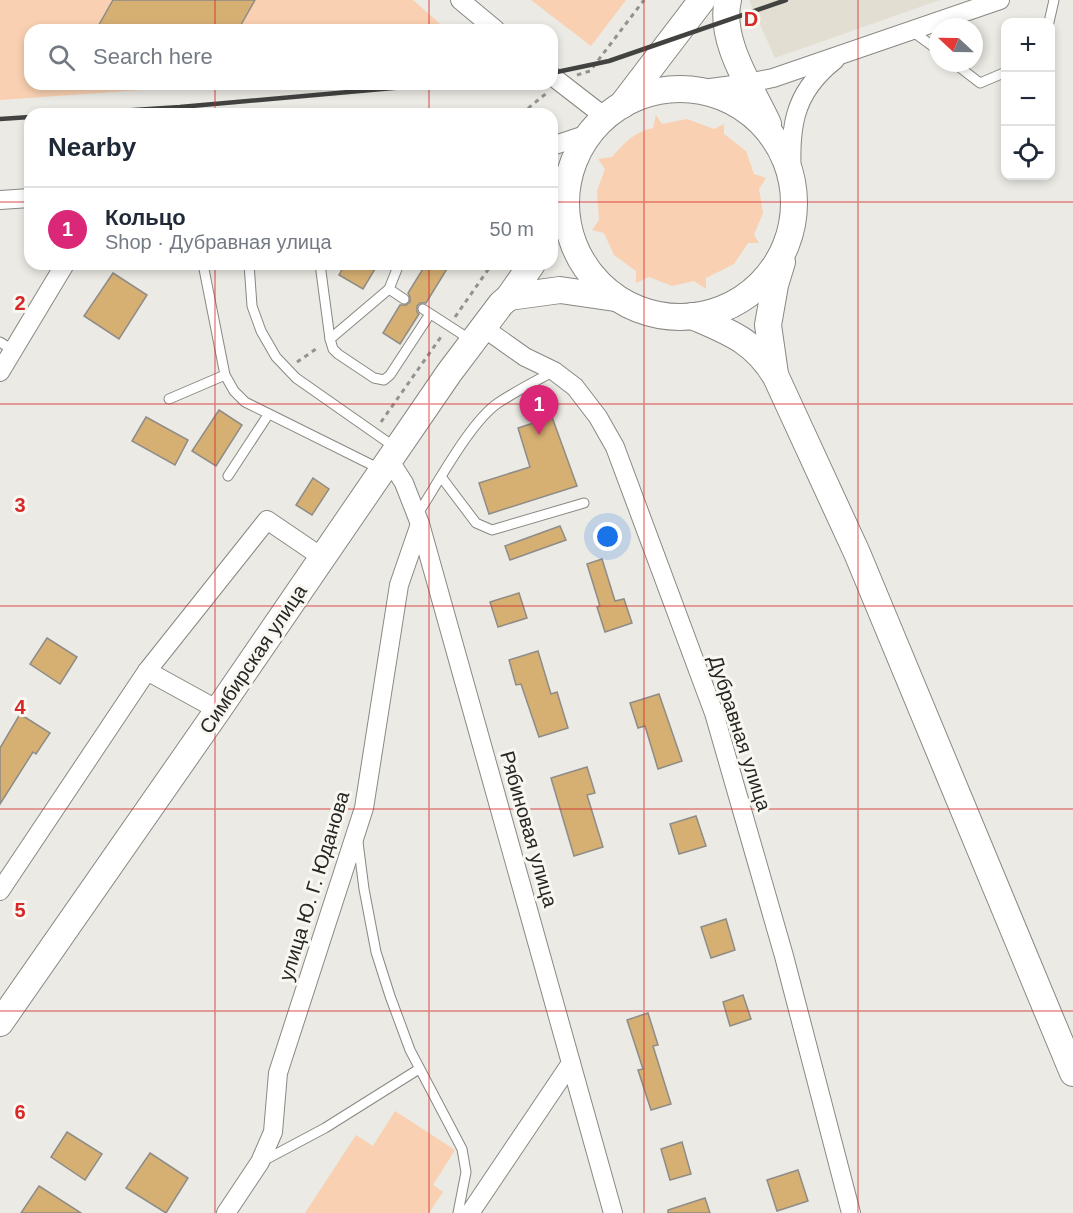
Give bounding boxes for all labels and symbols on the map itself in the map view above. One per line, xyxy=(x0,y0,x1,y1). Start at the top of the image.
text: D xyxy=(744,8,758,30)
north arrow xyxy=(929,18,983,72)
text: 2 xyxy=(14,292,26,314)
pin: 1 xyxy=(520,386,558,435)
text: 3 xyxy=(14,494,26,516)
your location xyxy=(593,522,622,551)
street label: Симбирская улица xyxy=(195,580,311,738)
street label: Дубравная улица xyxy=(704,653,776,814)
text: 4 xyxy=(14,696,26,718)
street label: Рябиновая улица xyxy=(496,748,562,910)
street label: улица Ю. Г. Юданова xyxy=(275,788,354,983)
text: 5 xyxy=(14,899,26,921)
text: 6 xyxy=(14,1101,26,1123)

